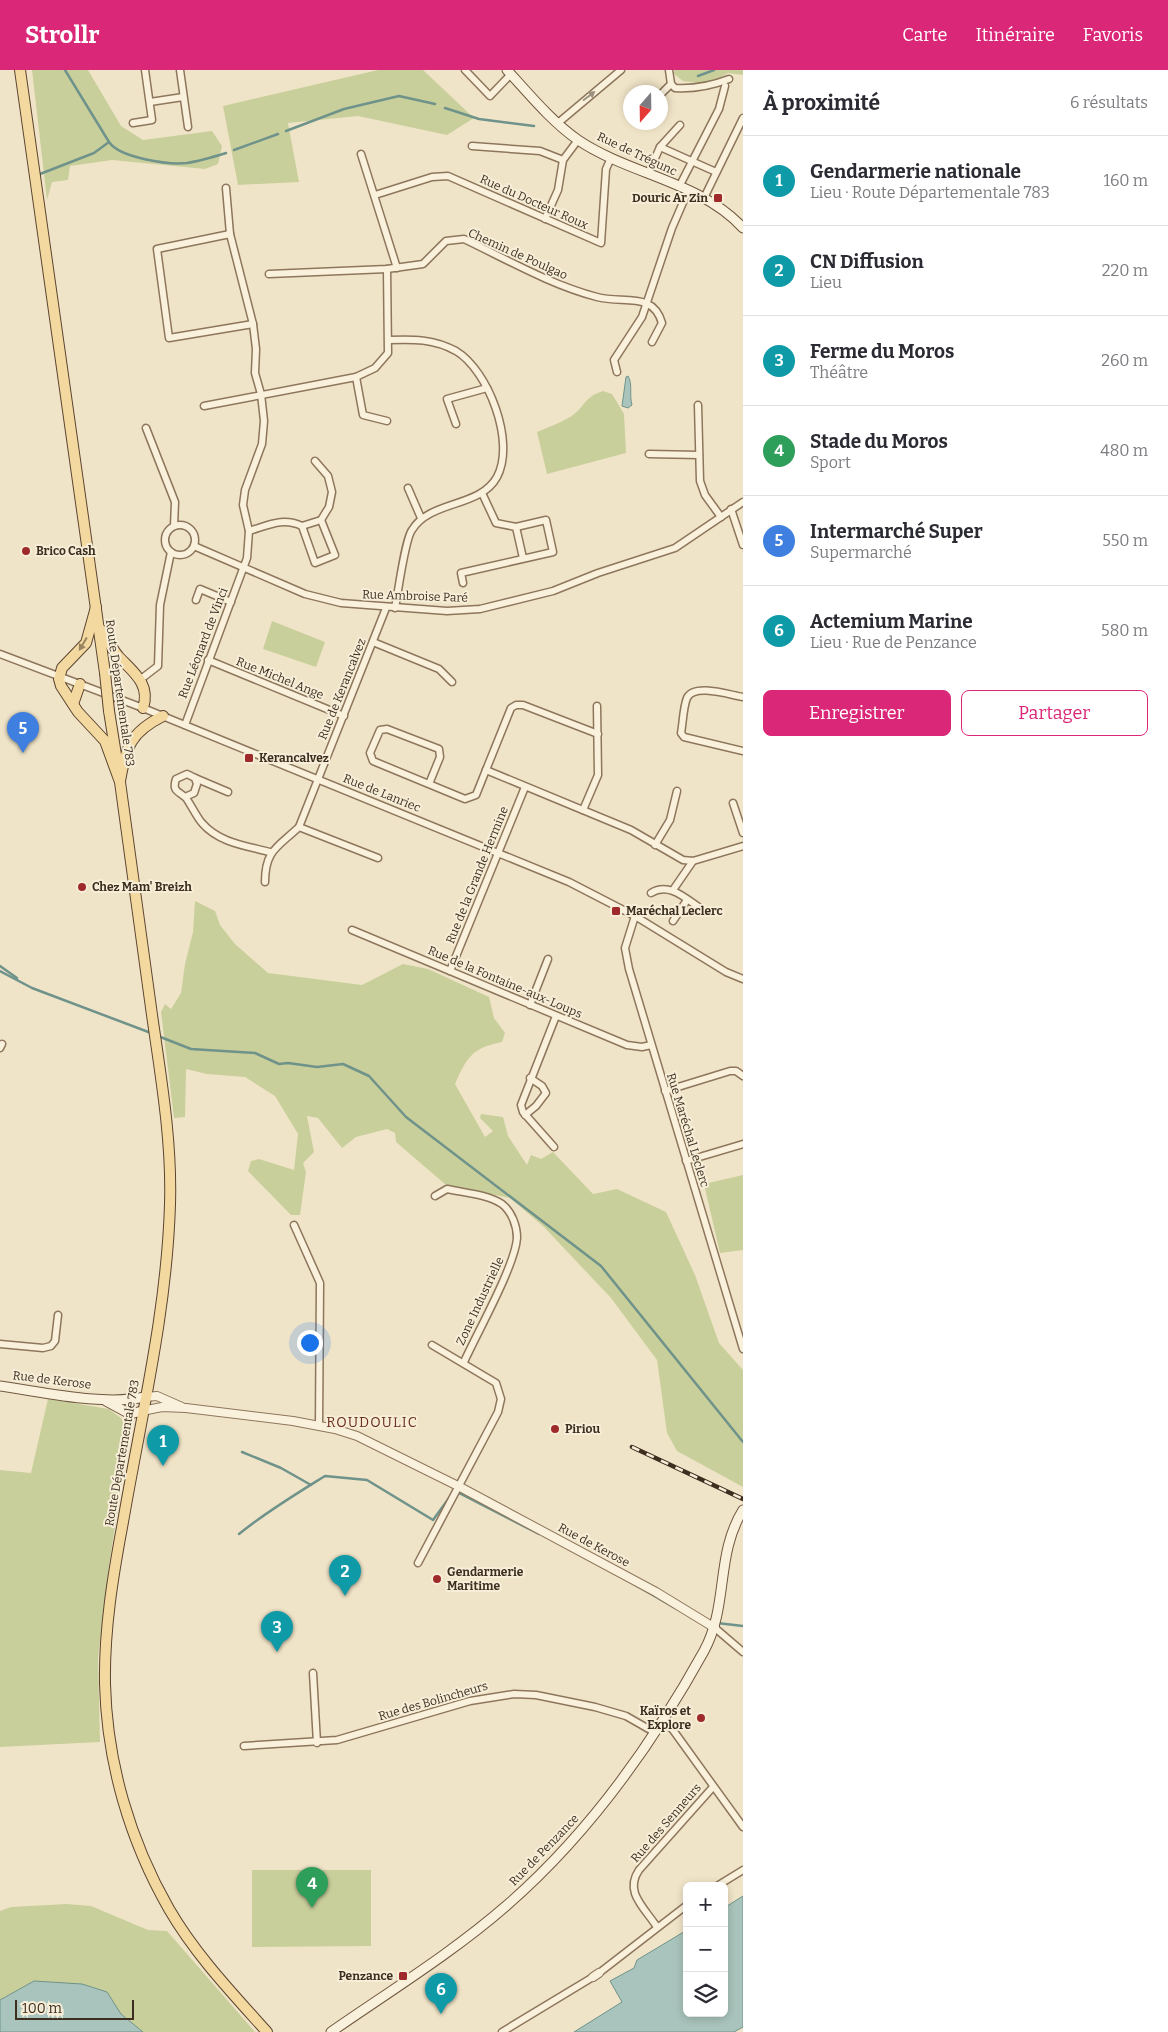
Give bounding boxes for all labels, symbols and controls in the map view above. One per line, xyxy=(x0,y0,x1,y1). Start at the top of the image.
text: Strollr xyxy=(25,21,100,49)
text: Carte xyxy=(902,24,947,46)
text: Itinéraire xyxy=(975,24,1055,46)
text: Favoris xyxy=(1083,24,1143,46)
north arrow xyxy=(623,85,668,130)
text: À proximité xyxy=(763,90,880,116)
one-way arrow xyxy=(582,91,596,101)
text: 6 résultats xyxy=(1070,93,1148,112)
street label: Rue de Trégunc xyxy=(595,129,679,179)
text: Gendarmerie nationale xyxy=(810,160,1021,183)
text: 1 xyxy=(776,171,782,190)
text: 160 m xyxy=(1103,171,1148,190)
street label: Rue du Docteur Roux xyxy=(478,172,591,232)
text: Lieu · Route Départementale 783 xyxy=(810,183,1050,202)
place label: Douric Ar Zin xyxy=(632,191,708,205)
marker: Douric Ar Zin xyxy=(712,192,724,204)
street label: Chemin de Poulgao xyxy=(466,226,570,282)
text: CN Diffusion xyxy=(810,250,924,273)
text: 2 xyxy=(774,261,784,280)
text: 220 m xyxy=(1102,261,1148,280)
text: Lieu xyxy=(810,273,842,292)
text: Ferme du Moros xyxy=(810,340,954,363)
text: 3 xyxy=(774,351,784,370)
text: 260 m xyxy=(1101,351,1148,370)
text: Théâtre xyxy=(810,363,868,382)
text: Stade du Moros xyxy=(810,430,948,453)
text: 4 xyxy=(774,441,784,460)
text: 480 m xyxy=(1100,441,1148,460)
text: Sport xyxy=(810,453,851,472)
text: Intermarché Super xyxy=(810,520,983,543)
text: 5 xyxy=(775,531,783,550)
text: 550 m xyxy=(1102,531,1148,550)
text: Supermarché xyxy=(810,543,912,562)
place label: Brico Cash xyxy=(36,544,96,558)
marker: Brico Cash xyxy=(20,545,32,557)
street label: Rue Léonard de Vinci xyxy=(175,585,231,700)
street label: Rue Ambroise Paré xyxy=(362,587,468,605)
text: Actemium Marine xyxy=(810,610,973,633)
street label: Route Départementale 783 xyxy=(103,619,137,768)
text: 6 xyxy=(774,621,784,640)
text: 580 m xyxy=(1101,621,1148,640)
text: Lieu · Rue de Penzance xyxy=(810,633,977,652)
street label: Rue de Kerancalvez xyxy=(315,636,369,742)
one-way arrow xyxy=(78,638,87,651)
street label: Rue Michel Ange xyxy=(234,654,326,702)
button: Enregistrer xyxy=(763,690,951,736)
button: Partager xyxy=(961,690,1148,736)
pin: 5 xyxy=(7,712,39,753)
place label: Kerancalvez xyxy=(259,751,329,765)
marker: Kerancalvez xyxy=(243,752,255,764)
street label: Rue de Lanriec xyxy=(341,771,423,815)
street label: Rue de la Grande Hermine xyxy=(443,804,511,946)
place label: Chez Mam' Breizh xyxy=(92,880,192,894)
marker: Chez Mam' Breizh xyxy=(76,881,88,893)
place label: Maréchal Leclerc xyxy=(626,904,723,918)
marker: Maréchal Leclerc xyxy=(610,905,622,917)
street label: Rue de la Fontaine-aux-Loups xyxy=(426,943,585,1021)
street label: Rue Maréchal Leclerc xyxy=(664,1071,712,1189)
street label: Zone Industrielle xyxy=(453,1255,507,1347)
your location xyxy=(297,1330,323,1356)
street label: Rue de Kerose xyxy=(12,1368,92,1392)
street label: Route Départementale 783 xyxy=(102,1379,142,1527)
district label: ROUDOULIC xyxy=(326,1414,418,1431)
place label: Piriou xyxy=(565,1422,600,1436)
marker: Piriou xyxy=(549,1423,561,1435)
pin: 1 xyxy=(147,1425,179,1466)
street label: Rue de Kerose xyxy=(556,1520,632,1570)
pin: 2 xyxy=(329,1555,361,1596)
place label: Gendarmerie Maritime xyxy=(447,1565,524,1593)
marker: Gendarmerie Maritime xyxy=(431,1573,443,1585)
pin: 3 xyxy=(261,1611,293,1652)
street label: Rue des Bolincheurs xyxy=(377,1679,490,1723)
place label: Kaïros et Explore xyxy=(640,1704,691,1732)
marker: Kaïros et Explore xyxy=(695,1712,707,1724)
street label: Rue des Senneurs xyxy=(628,1781,704,1865)
street label: Rue de Penzance xyxy=(506,1811,582,1889)
pin: 4 xyxy=(296,1867,328,1908)
map controls xyxy=(683,1882,728,2017)
button: + xyxy=(683,1882,728,1927)
button: − xyxy=(683,1927,728,1972)
place label: Penzance xyxy=(338,1969,393,1983)
marker: Penzance xyxy=(397,1970,409,1982)
button: layers xyxy=(683,1972,728,2017)
pin: 6 xyxy=(425,1973,457,2014)
scale bar xyxy=(15,1997,134,2020)
text: 100 m xyxy=(22,2000,62,2017)

